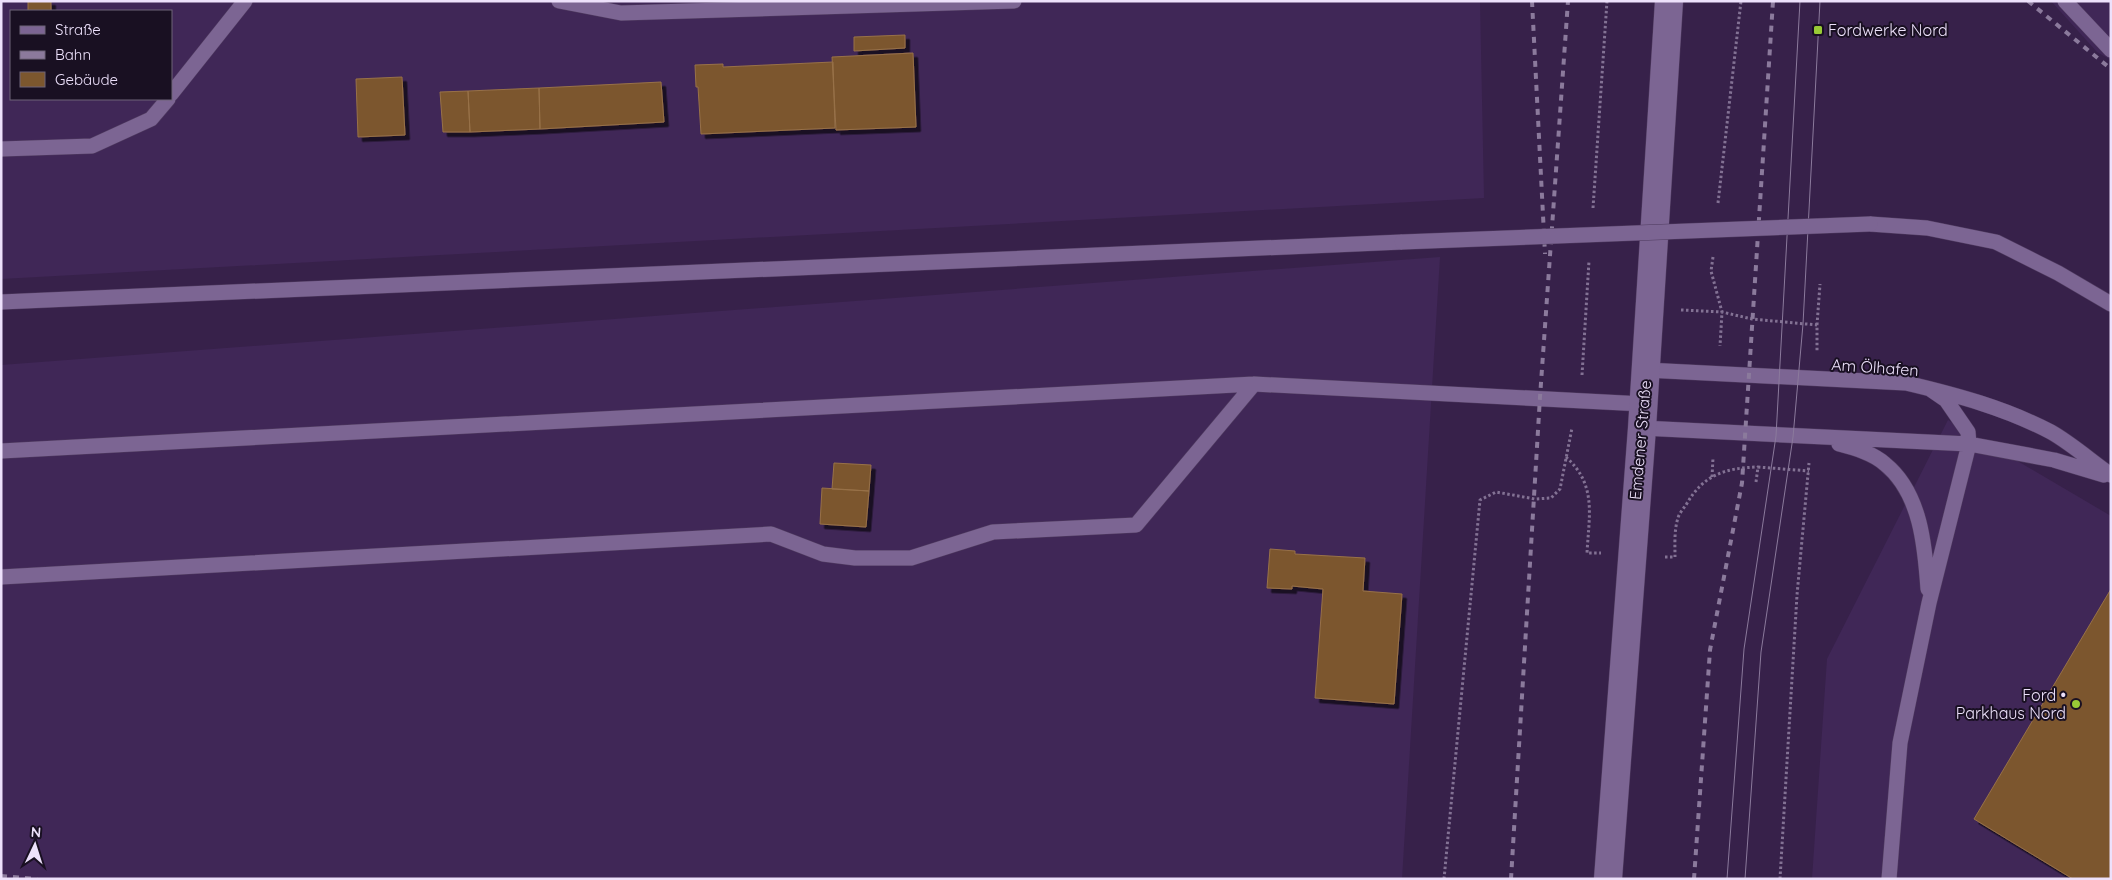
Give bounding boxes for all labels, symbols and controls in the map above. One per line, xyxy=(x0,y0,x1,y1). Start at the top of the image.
legend xyxy=(10,10,172,100)
text: Straße xyxy=(55,20,101,39)
place label: Fordwerke Nord xyxy=(1828,20,1948,40)
marker: Fordwerke Nord xyxy=(1812,24,1824,36)
text: Bahn xyxy=(55,45,91,64)
text: Gebäude xyxy=(55,70,118,89)
street label: Am Ölhafen xyxy=(1831,354,1919,380)
street label: Emdener Straße xyxy=(1625,379,1655,501)
place label: Ford • Parkhaus Nord xyxy=(1956,685,2066,723)
marker: Ford • Parkhaus Nord xyxy=(2070,698,2082,710)
north arrow xyxy=(10,820,60,870)
text: N xyxy=(30,823,42,841)

